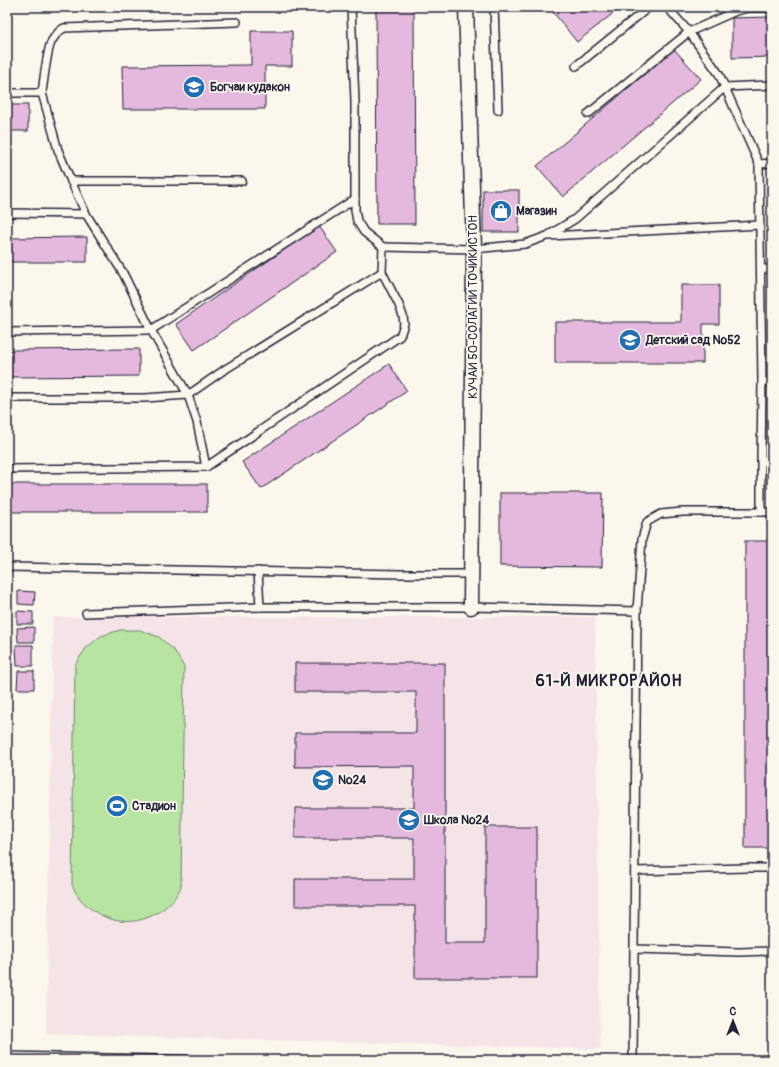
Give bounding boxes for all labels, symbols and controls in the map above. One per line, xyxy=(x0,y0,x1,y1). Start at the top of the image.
school or university icon: Богчаи кудакон xyxy=(181,74,207,100)
place label: Богчаи кудакон xyxy=(210,80,290,95)
shop icon: Магазин xyxy=(488,198,514,224)
place label: Магазин xyxy=(516,204,557,219)
street label: КУЧАИ 50-СОЛАГИИ ТОЧИКИСТОН xyxy=(466,215,481,399)
school or university icon: Детский сад №52 xyxy=(617,327,643,353)
place label: Детский сад №52 xyxy=(645,333,741,348)
district label: 61-Й МИКРОРАЙОН xyxy=(535,671,683,691)
school or university icon: №24 xyxy=(310,767,336,793)
place label: №24 xyxy=(338,773,366,788)
sports icon: Стадион xyxy=(104,793,130,819)
place label: Стадион xyxy=(132,799,176,814)
school or university icon: Школа №24 xyxy=(396,807,422,833)
place label: Школа №24 xyxy=(423,813,489,828)
north arrow xyxy=(713,1001,753,1041)
text: С xyxy=(730,1005,737,1018)

